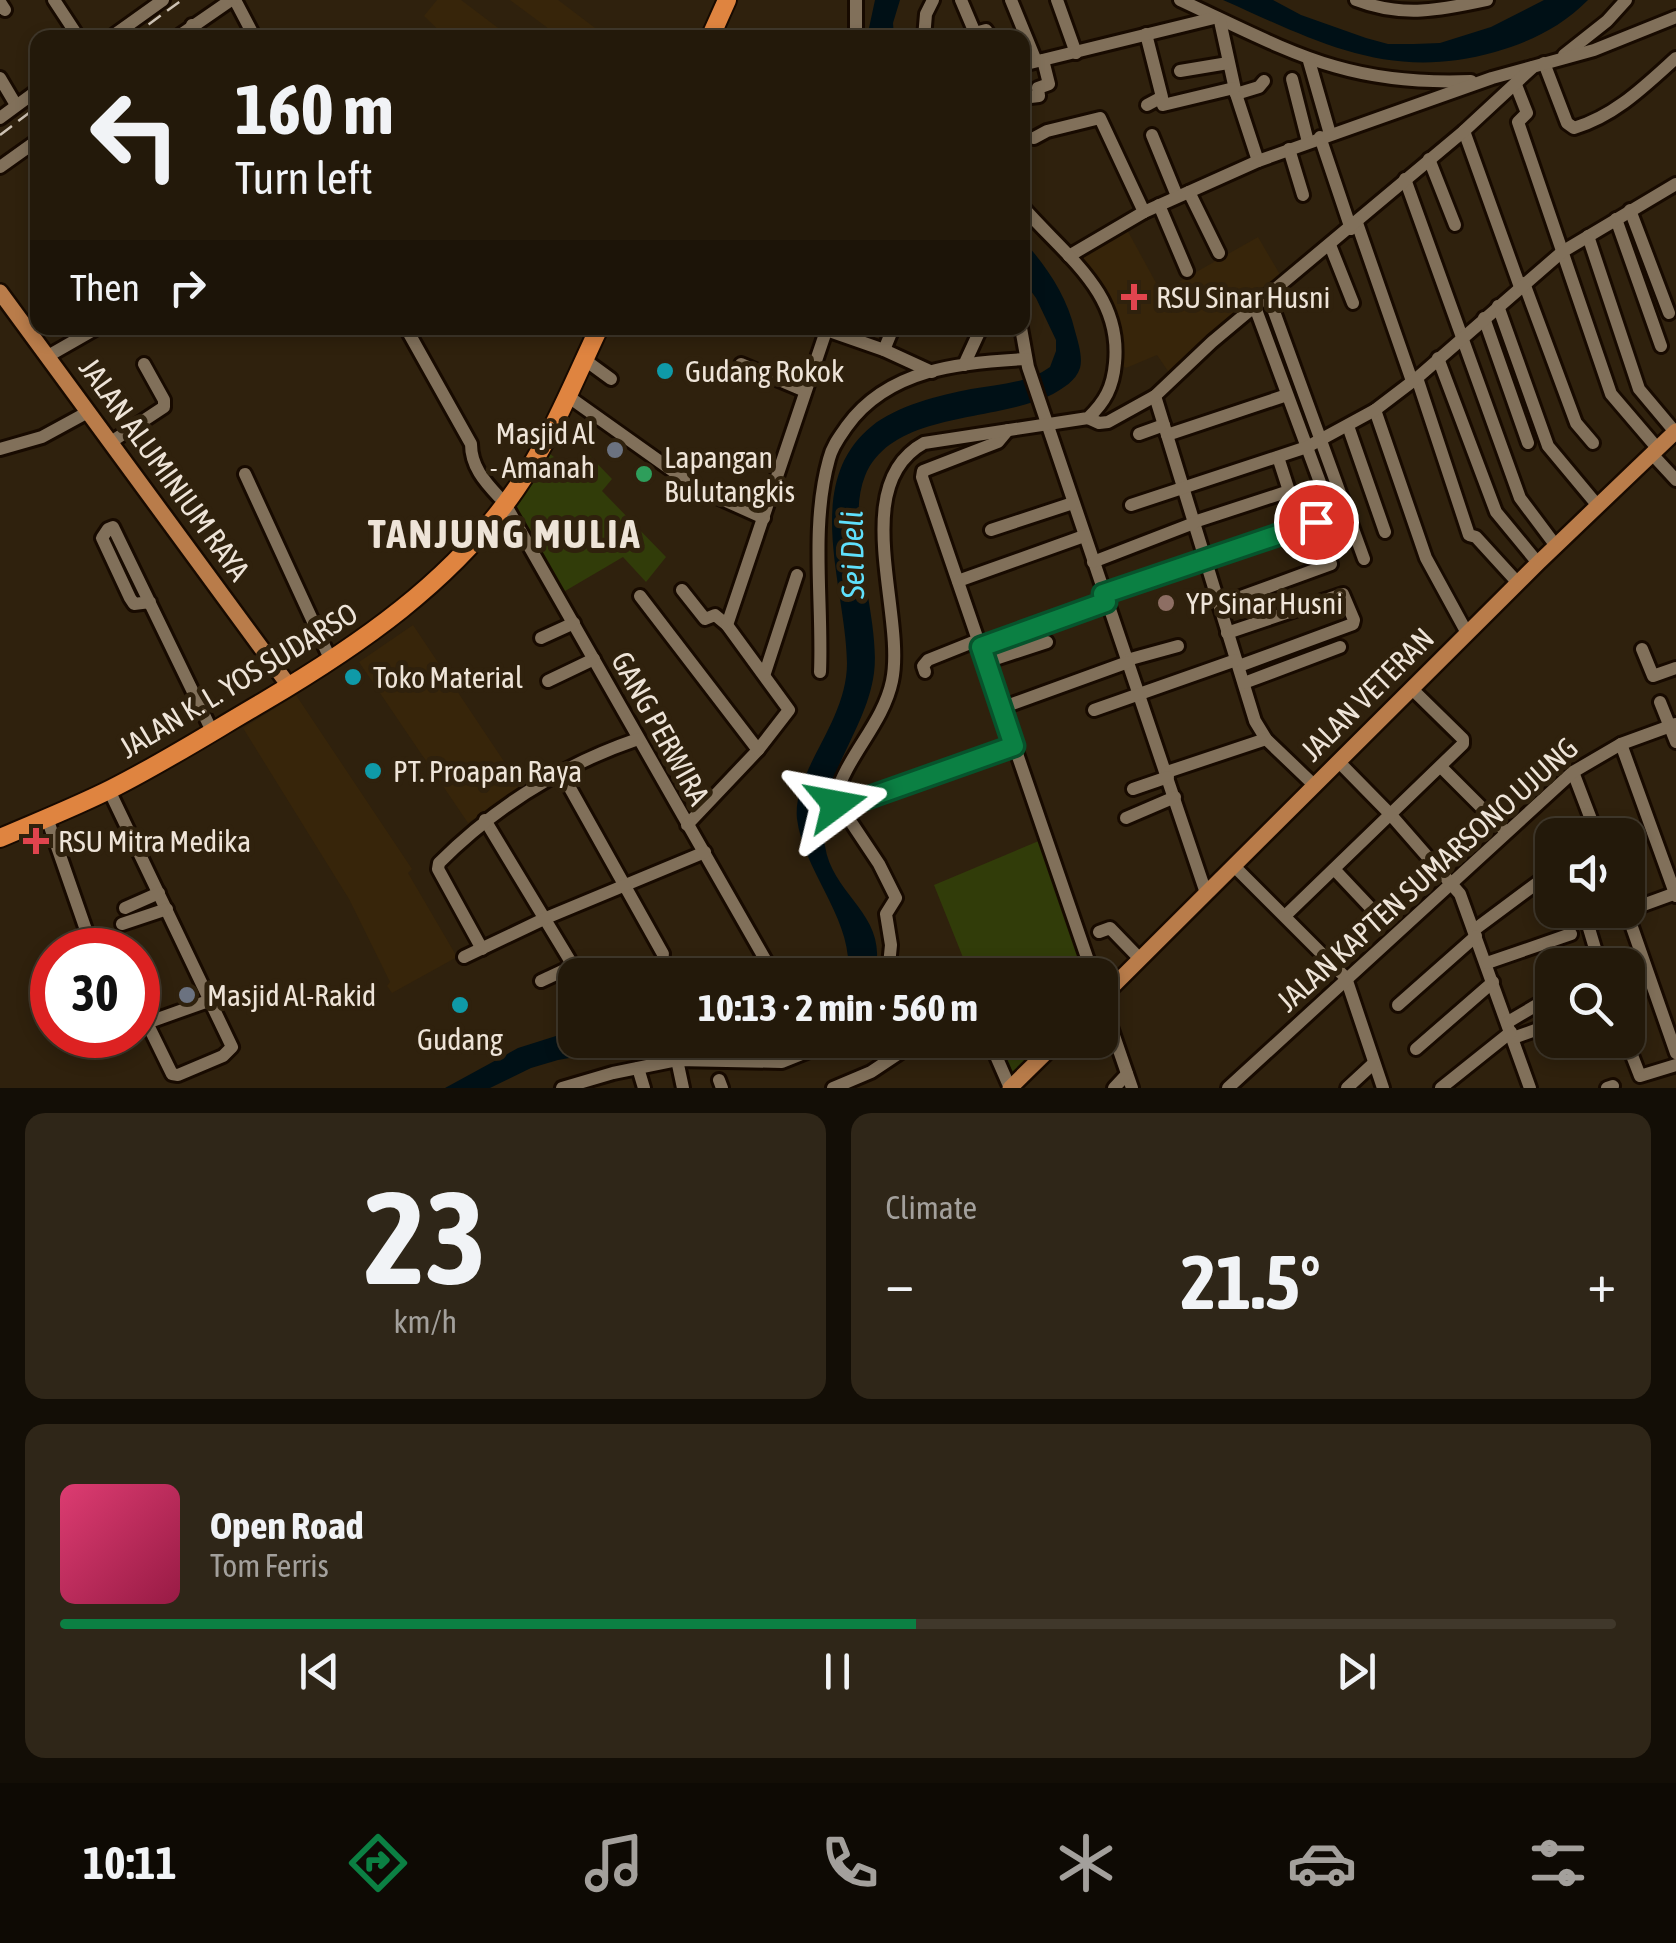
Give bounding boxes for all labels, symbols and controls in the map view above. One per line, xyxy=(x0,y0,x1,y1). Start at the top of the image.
text: 160 m xyxy=(235,69,394,149)
icon: left xyxy=(70,70,200,200)
text: Turn left xyxy=(235,152,373,204)
icon: right xyxy=(160,260,215,315)
text: Then xyxy=(70,266,140,309)
place label: RSU Sinar Husni xyxy=(1156,280,1330,314)
marker: RSU Sinar Husni xyxy=(1121,284,1147,310)
street label: JALAN ALUMINIUM RAYA xyxy=(73,351,257,587)
place label: Gudang Rokok xyxy=(685,354,844,388)
marker: Gudang Rokok xyxy=(654,360,676,382)
place label: Masjid Al - Amanah xyxy=(490,416,595,484)
marker: Masjid Al - Amanah xyxy=(604,439,626,461)
place label: Lapangan Bulutangkis xyxy=(664,440,795,508)
marker: Lapangan Bulutangkis xyxy=(633,463,655,485)
pin xyxy=(1274,480,1359,565)
icon: arrive xyxy=(1289,495,1344,550)
district label: TANJUNG MULIA xyxy=(368,511,642,556)
water label: Sei Deli xyxy=(833,511,871,600)
place label: YP Sinar Husni xyxy=(1186,586,1343,620)
marker: YP Sinar Husni xyxy=(1155,592,1177,614)
street label: JALAN K. L. YOS SUDARSO xyxy=(113,596,363,764)
street label: JALAN VETERAN xyxy=(1294,621,1440,767)
street label: GANG PERWIRA xyxy=(605,646,717,811)
place label: Toko Material xyxy=(373,660,523,694)
marker: Toko Material xyxy=(342,666,364,688)
street label: JALAN KAPTEN SUMARSONO UJUNG xyxy=(1270,730,1584,1018)
position arrow xyxy=(784,752,888,856)
place label: PT. Proapan Raya xyxy=(393,754,582,788)
marker: PT. Proapan Raya xyxy=(362,760,384,782)
map controls xyxy=(1535,818,1645,1058)
button: sound xyxy=(1535,818,1645,928)
place label: RSU Mitra Medika xyxy=(58,824,251,858)
marker: RSU Mitra Medika xyxy=(23,828,49,854)
speed limit sign: 30 xyxy=(30,928,160,1058)
button: search xyxy=(1535,948,1645,1058)
place label: Masjid Al-Rakid xyxy=(207,978,376,1012)
marker: Masjid Al-Rakid xyxy=(176,984,198,1006)
text: 10:13 · 2 min · 560 m xyxy=(698,986,978,1029)
marker: Gudang xyxy=(449,994,471,1016)
place label: Gudang xyxy=(417,1022,503,1056)
text: 23 xyxy=(364,1163,486,1312)
text: Climate xyxy=(886,1189,977,1226)
text: 21.5° xyxy=(1181,1239,1321,1325)
text: − xyxy=(886,1251,914,1314)
text: + xyxy=(1587,1251,1616,1314)
text: km/h xyxy=(394,1303,457,1340)
text: Open Road xyxy=(210,1504,364,1547)
text: Tom Ferris xyxy=(210,1547,329,1584)
icon: previous xyxy=(292,1644,347,1699)
icon: pause xyxy=(810,1644,865,1699)
icon: next xyxy=(1329,1644,1384,1699)
icon: directions xyxy=(343,1828,413,1898)
icon: music xyxy=(579,1828,649,1898)
icon: phone xyxy=(815,1828,885,1898)
icon: climate xyxy=(1051,1828,1121,1898)
icon: car xyxy=(1287,1828,1357,1898)
icon: filters xyxy=(1523,1828,1593,1898)
text: 10:11 xyxy=(83,1837,177,1889)

